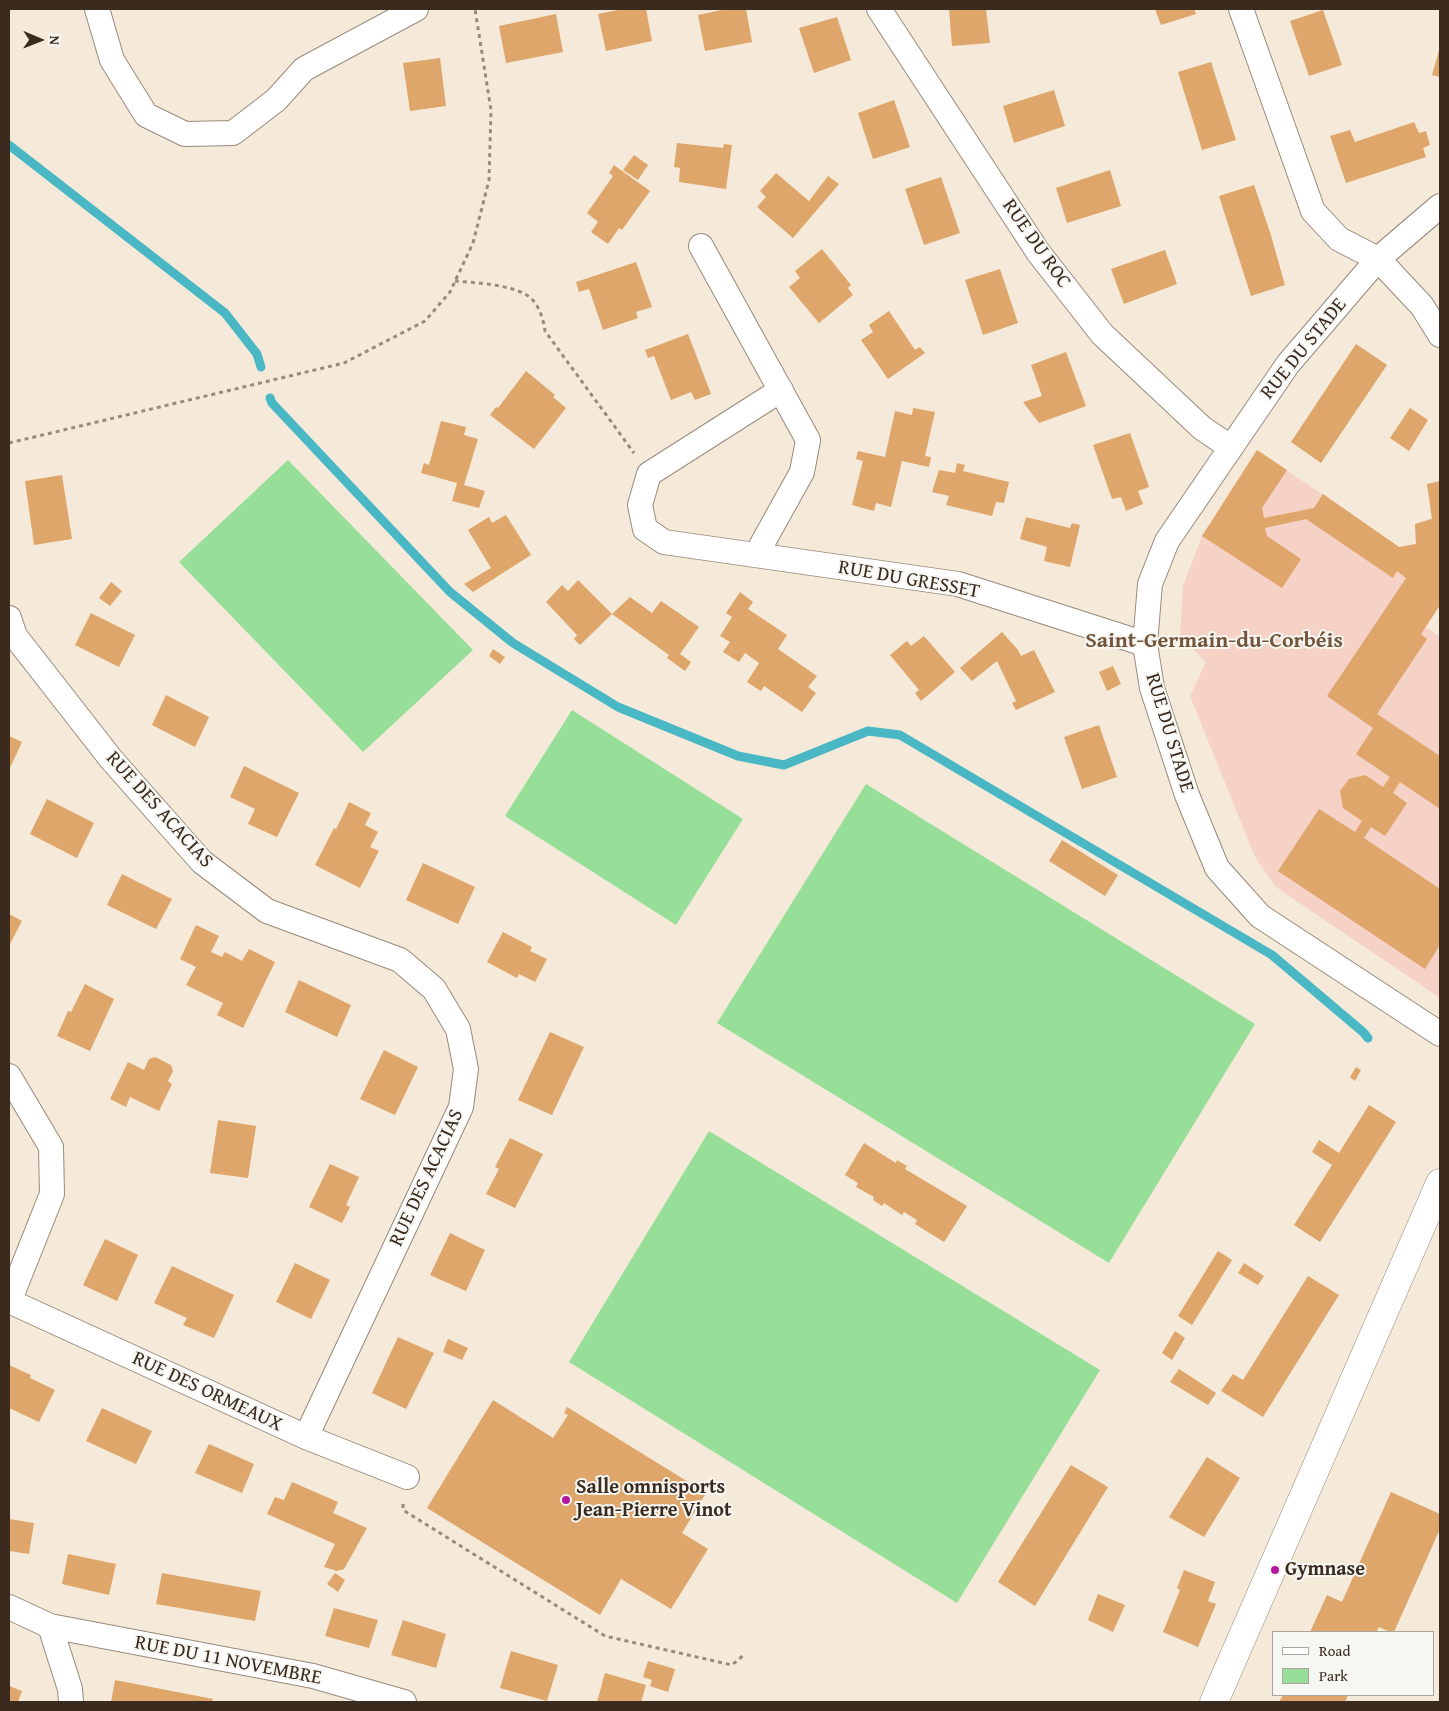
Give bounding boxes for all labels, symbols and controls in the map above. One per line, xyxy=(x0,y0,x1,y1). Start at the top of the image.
north arrow xyxy=(15,15,65,65)
text: N xyxy=(45,35,65,45)
street label: RUE DU ROC xyxy=(996,195,1076,293)
street label: RUE DU STADE xyxy=(1256,294,1352,404)
street label: RUE DU GRESSET xyxy=(836,556,982,604)
district label: Saint-Germain-du-Corbéis xyxy=(1085,628,1343,654)
street label: RUE DU STADE xyxy=(1140,671,1198,795)
street label: RUE DES ACACIAS xyxy=(100,747,218,873)
street label: RUE DES ACACIAS xyxy=(385,1106,469,1250)
street label: RUE DES ORMEAUX xyxy=(128,1347,286,1437)
place label: Salle omnisports Jean-Pierre Vinot xyxy=(576,1476,732,1523)
marker: Salle omnisports Jean-Pierre Vinot xyxy=(560,1494,572,1506)
place label: Gymnase xyxy=(1285,1558,1365,1582)
marker: Gymnase xyxy=(1269,1564,1281,1576)
street label: RUE DU 11 NOVEMBRE xyxy=(133,1631,323,1691)
legend xyxy=(1272,1631,1434,1696)
text: Road xyxy=(1319,1640,1350,1661)
text: Park xyxy=(1319,1665,1348,1686)

